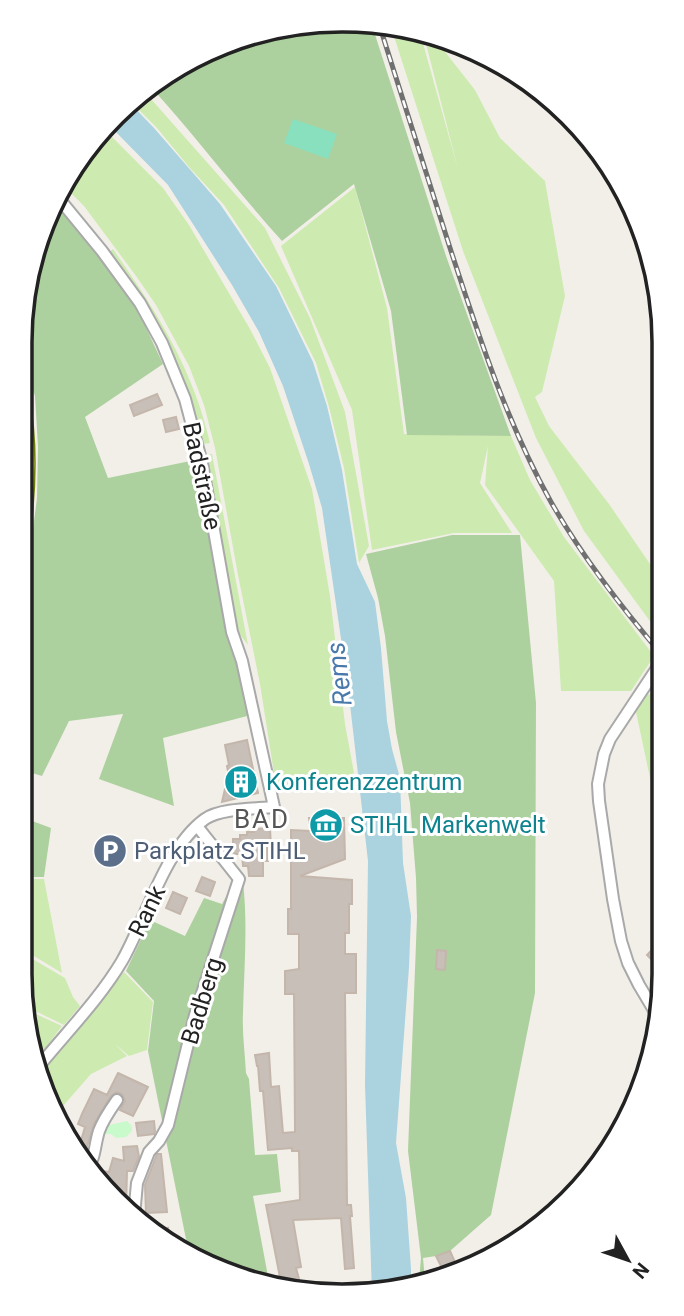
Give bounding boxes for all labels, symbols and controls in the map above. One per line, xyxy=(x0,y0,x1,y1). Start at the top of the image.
street label: Badstraße xyxy=(177,420,227,532)
water label: Rems xyxy=(320,640,358,708)
building icon: Konferenzzentrum xyxy=(222,763,260,801)
place label: Konferenzzentrum xyxy=(266,768,462,796)
district label: BAD xyxy=(234,804,290,834)
museum icon: STIHL Markenwelt xyxy=(307,806,345,844)
place label: STIHL Markenwelt xyxy=(350,811,546,839)
parking icon: Parkplatz STIHL xyxy=(91,832,129,870)
place label: Parkplatz STIHL xyxy=(134,837,306,865)
street label: Rank xyxy=(123,880,172,941)
street label: Badberg xyxy=(176,954,228,1048)
north arrow xyxy=(593,1225,663,1295)
text: N xyxy=(628,1258,654,1283)

